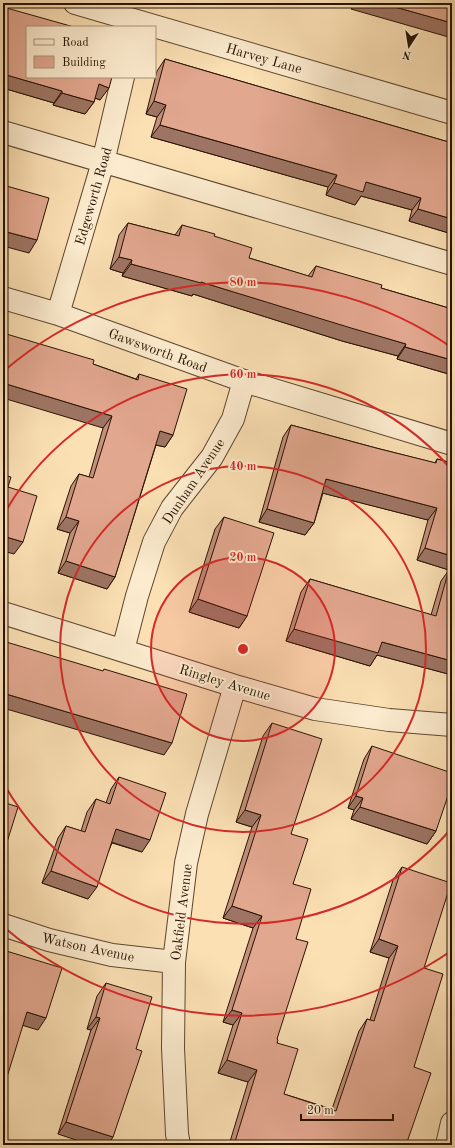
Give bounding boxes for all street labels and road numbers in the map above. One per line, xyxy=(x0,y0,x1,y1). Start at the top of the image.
street label: Harvey Lane xyxy=(224,41,303,77)
street label: Edgeworth Road xyxy=(73,146,115,247)
street label: Gawsworth Road xyxy=(106,327,209,375)
street label: Dunham Avenue xyxy=(160,436,228,527)
street label: Ringley Avenue xyxy=(177,662,272,704)
street label: Oakfield Avenue xyxy=(169,863,195,961)
street label: Watson Avenue xyxy=(40,931,136,965)

